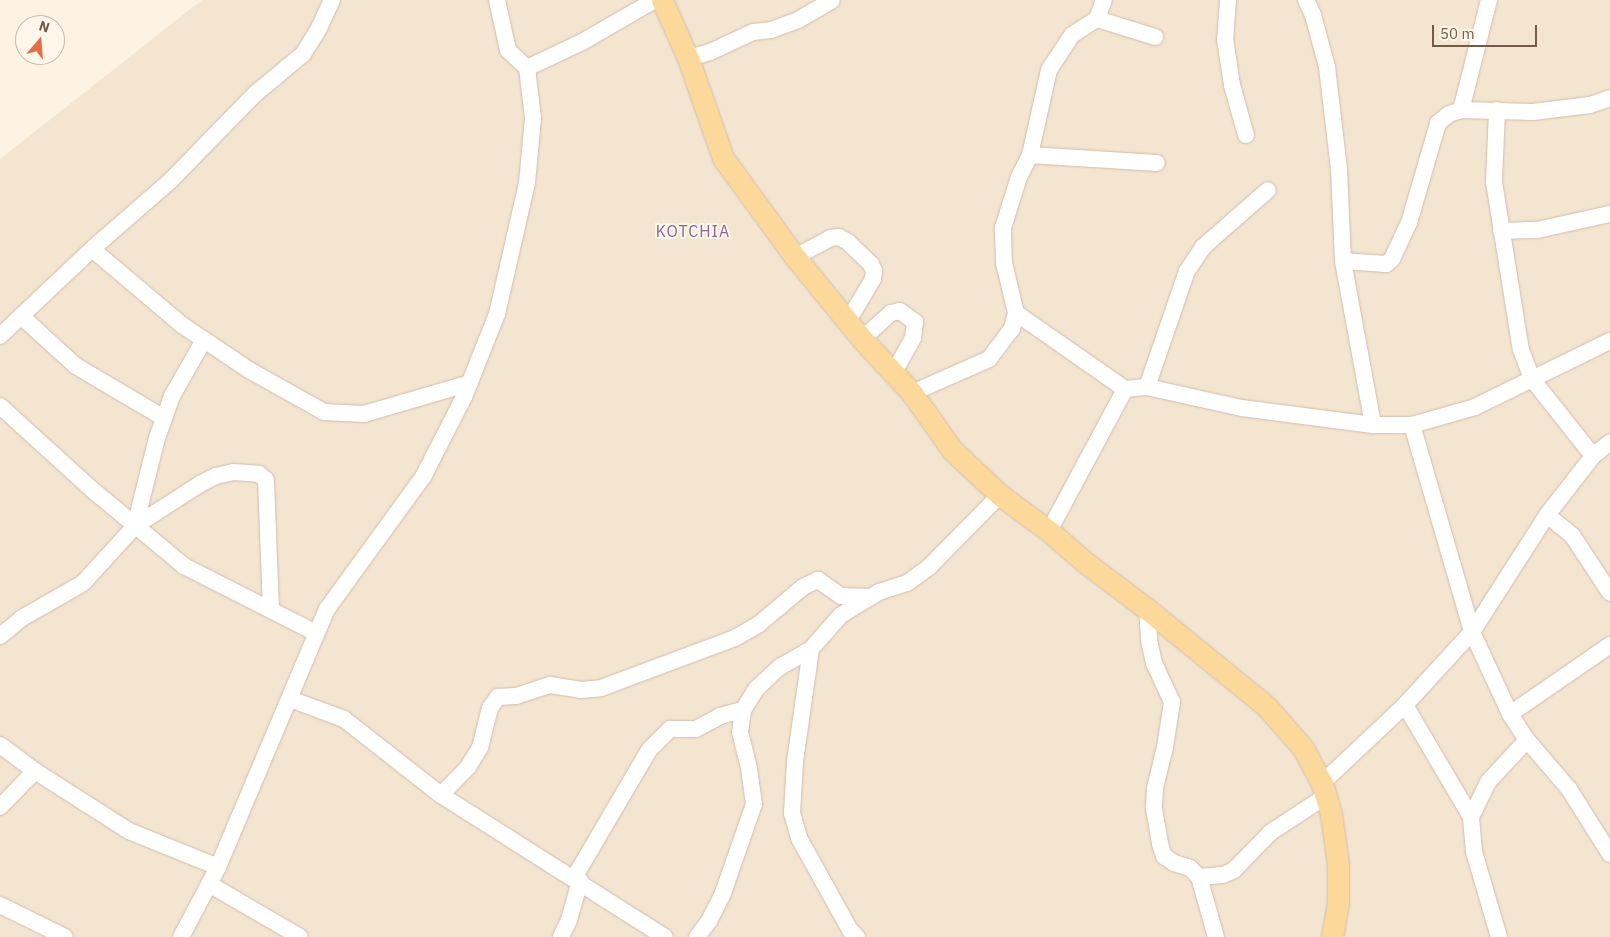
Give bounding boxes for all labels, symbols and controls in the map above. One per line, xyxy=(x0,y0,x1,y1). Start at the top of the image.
north arrow xyxy=(15,15,65,65)
scale bar xyxy=(1435,15,1540,47)
text: N xyxy=(37,17,52,37)
text: 50 m xyxy=(1440,24,1475,43)
district label: KOTCHIA xyxy=(655,221,731,241)

